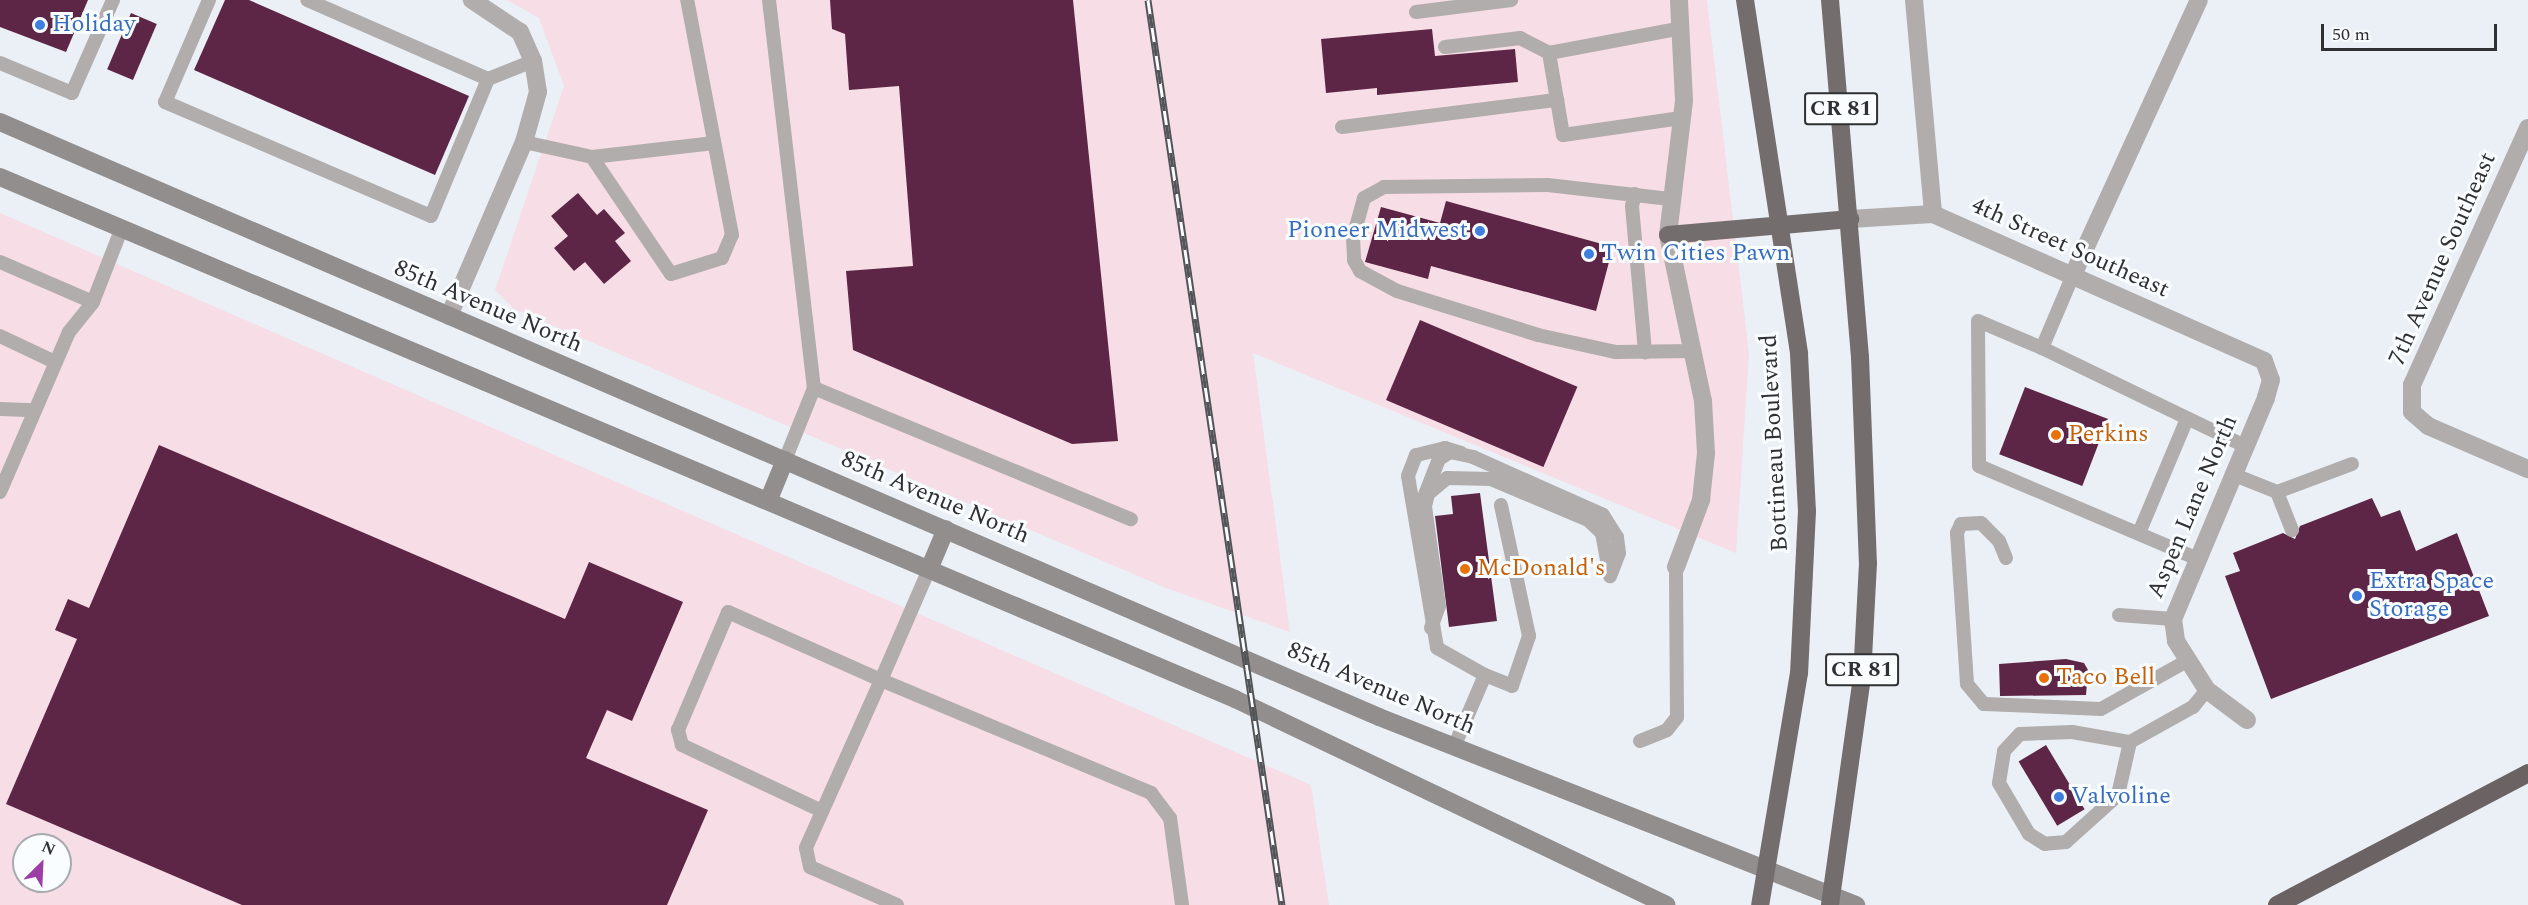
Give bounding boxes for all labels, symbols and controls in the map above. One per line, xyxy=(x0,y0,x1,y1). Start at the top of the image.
place label: Holiday xyxy=(52,11,136,39)
scale bar xyxy=(2324,12,2500,50)
marker: Holiday xyxy=(33,18,47,32)
text: 50 m xyxy=(2332,21,2370,48)
road number: CR 81 xyxy=(1804,90,1878,128)
street label: 7th Avenue Southeast xyxy=(2383,148,2503,370)
street label: 4th Street Southeast xyxy=(1967,191,2173,305)
place label: Pioneer Midwest xyxy=(1287,217,1468,245)
marker: Pioneer Midwest xyxy=(1473,224,1487,238)
place label: Twin Cities Pawn xyxy=(1601,240,1790,268)
marker: Twin Cities Pawn xyxy=(1582,247,1596,261)
street label: 85th Avenue North xyxy=(389,254,587,360)
street label: Bottineau Boulevard xyxy=(1755,334,1795,552)
street label: Aspen Lane North xyxy=(2141,411,2245,603)
place label: Perkins xyxy=(2068,421,2149,449)
marker: Perkins xyxy=(2049,428,2063,442)
street label: 85th Avenue North xyxy=(836,445,1034,551)
place label: McDonald's xyxy=(1477,555,1605,583)
marker: McDonald's xyxy=(1458,562,1472,576)
place label: Extra Space Storage xyxy=(2369,568,2494,624)
marker: Extra Space Storage xyxy=(2350,589,2364,603)
street label: 85th Avenue North xyxy=(1282,636,1480,742)
road number: CR 81 xyxy=(1824,651,1900,689)
place label: Taco Bell xyxy=(2056,664,2155,692)
marker: Taco Bell xyxy=(2037,671,2051,685)
place label: Valvoline xyxy=(2071,783,2171,811)
marker: Valvoline xyxy=(2052,790,2066,804)
north arrow xyxy=(12,833,72,893)
text: N xyxy=(38,835,59,862)

